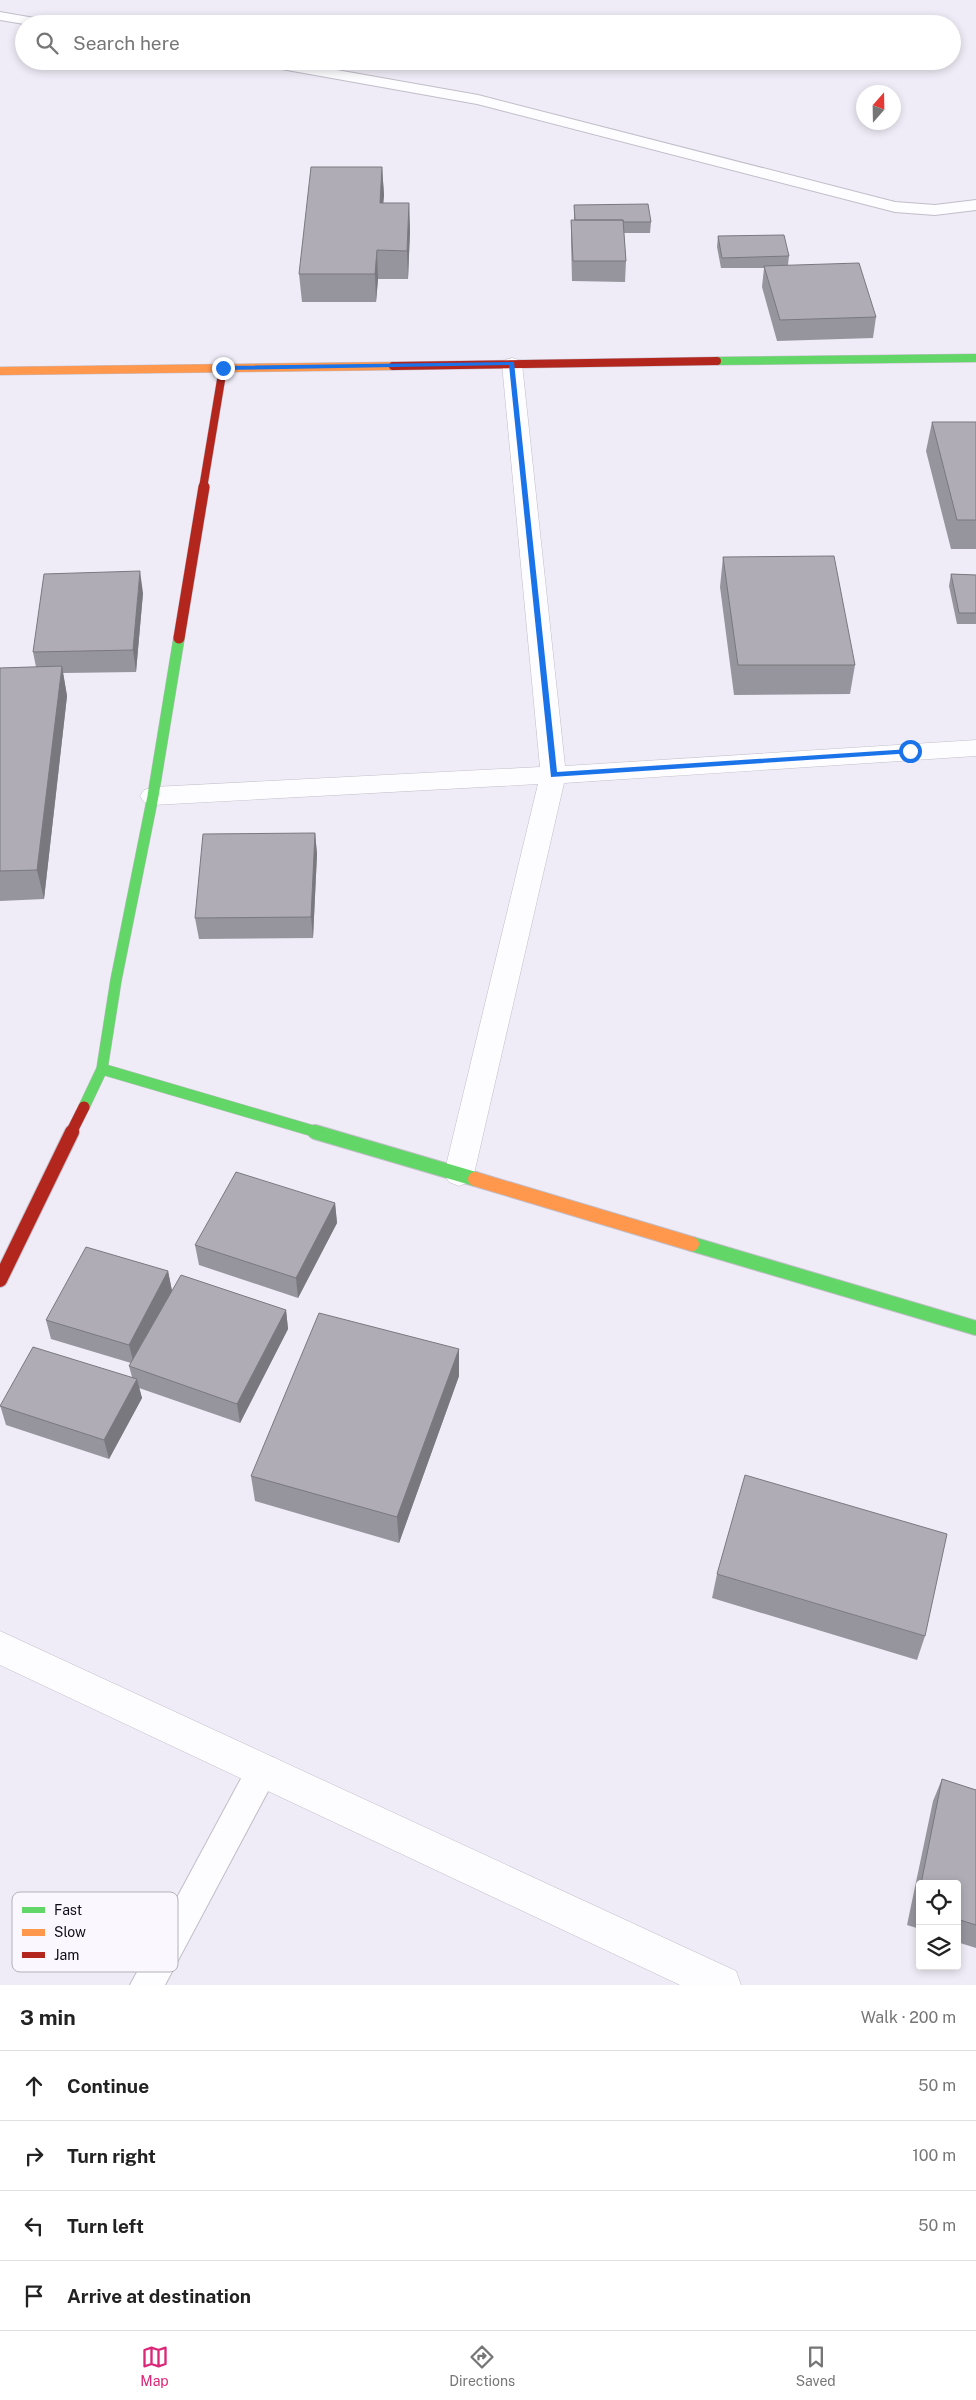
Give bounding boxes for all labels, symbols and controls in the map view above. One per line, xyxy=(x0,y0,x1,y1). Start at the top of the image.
search box xyxy=(15,15,961,70)
icon: search xyxy=(33,29,61,57)
text: Search here xyxy=(73,32,180,54)
north arrow xyxy=(856,85,901,130)
route end xyxy=(212,357,235,380)
route start xyxy=(899,740,922,763)
map controls xyxy=(916,1880,961,1970)
button: locate xyxy=(916,1880,961,1925)
legend xyxy=(12,1892,178,1972)
text: Fast xyxy=(54,1902,82,1918)
text: Slow xyxy=(54,1924,86,1940)
button: layers xyxy=(916,1925,961,1970)
text: Jam xyxy=(54,1947,79,1963)
text: 3 min xyxy=(20,2005,76,2030)
text: Walk · 200 m xyxy=(861,2008,956,2027)
icon: ahead xyxy=(20,2072,48,2100)
text: Continue xyxy=(67,2075,149,2097)
text: 50 m xyxy=(918,2076,956,2095)
icon: right xyxy=(20,2142,48,2170)
text: Turn right xyxy=(67,2145,156,2167)
text: 100 m xyxy=(912,2146,956,2165)
icon: left xyxy=(20,2212,48,2240)
text: Turn left xyxy=(67,2215,144,2237)
text: 50 m xyxy=(918,2216,956,2235)
icon: arrive xyxy=(20,2282,48,2310)
text: Arrive at destination xyxy=(67,2285,251,2307)
tab: Map xyxy=(140,2343,169,2389)
tab: Directions xyxy=(449,2343,515,2389)
tab: Saved xyxy=(796,2343,836,2389)

